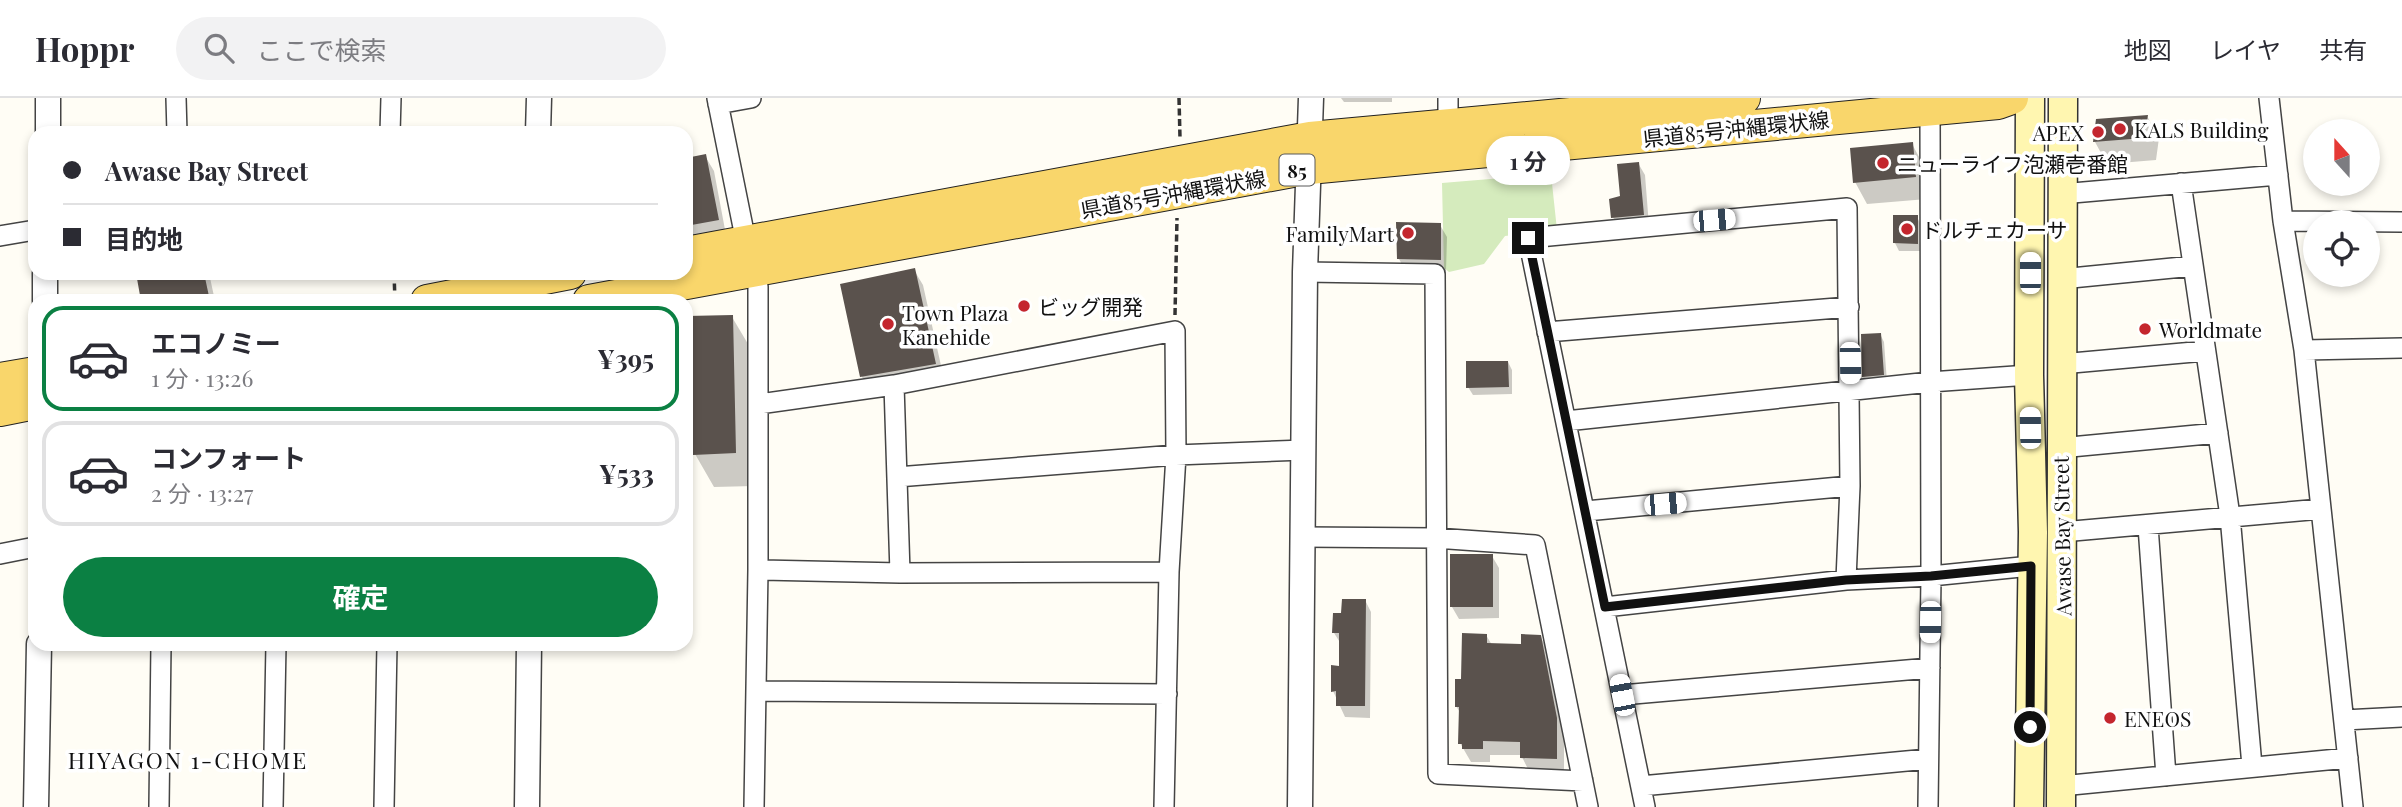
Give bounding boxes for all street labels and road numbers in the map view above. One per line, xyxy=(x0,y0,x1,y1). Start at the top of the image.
street label: 県道85号沖縄環状線 xyxy=(1641,104,1831,152)
road number: 85 xyxy=(1280,155,1314,186)
street label: 県道85号沖縄環状線 xyxy=(1078,163,1268,223)
street label: Awase Bay Street xyxy=(2046,455,2076,617)

